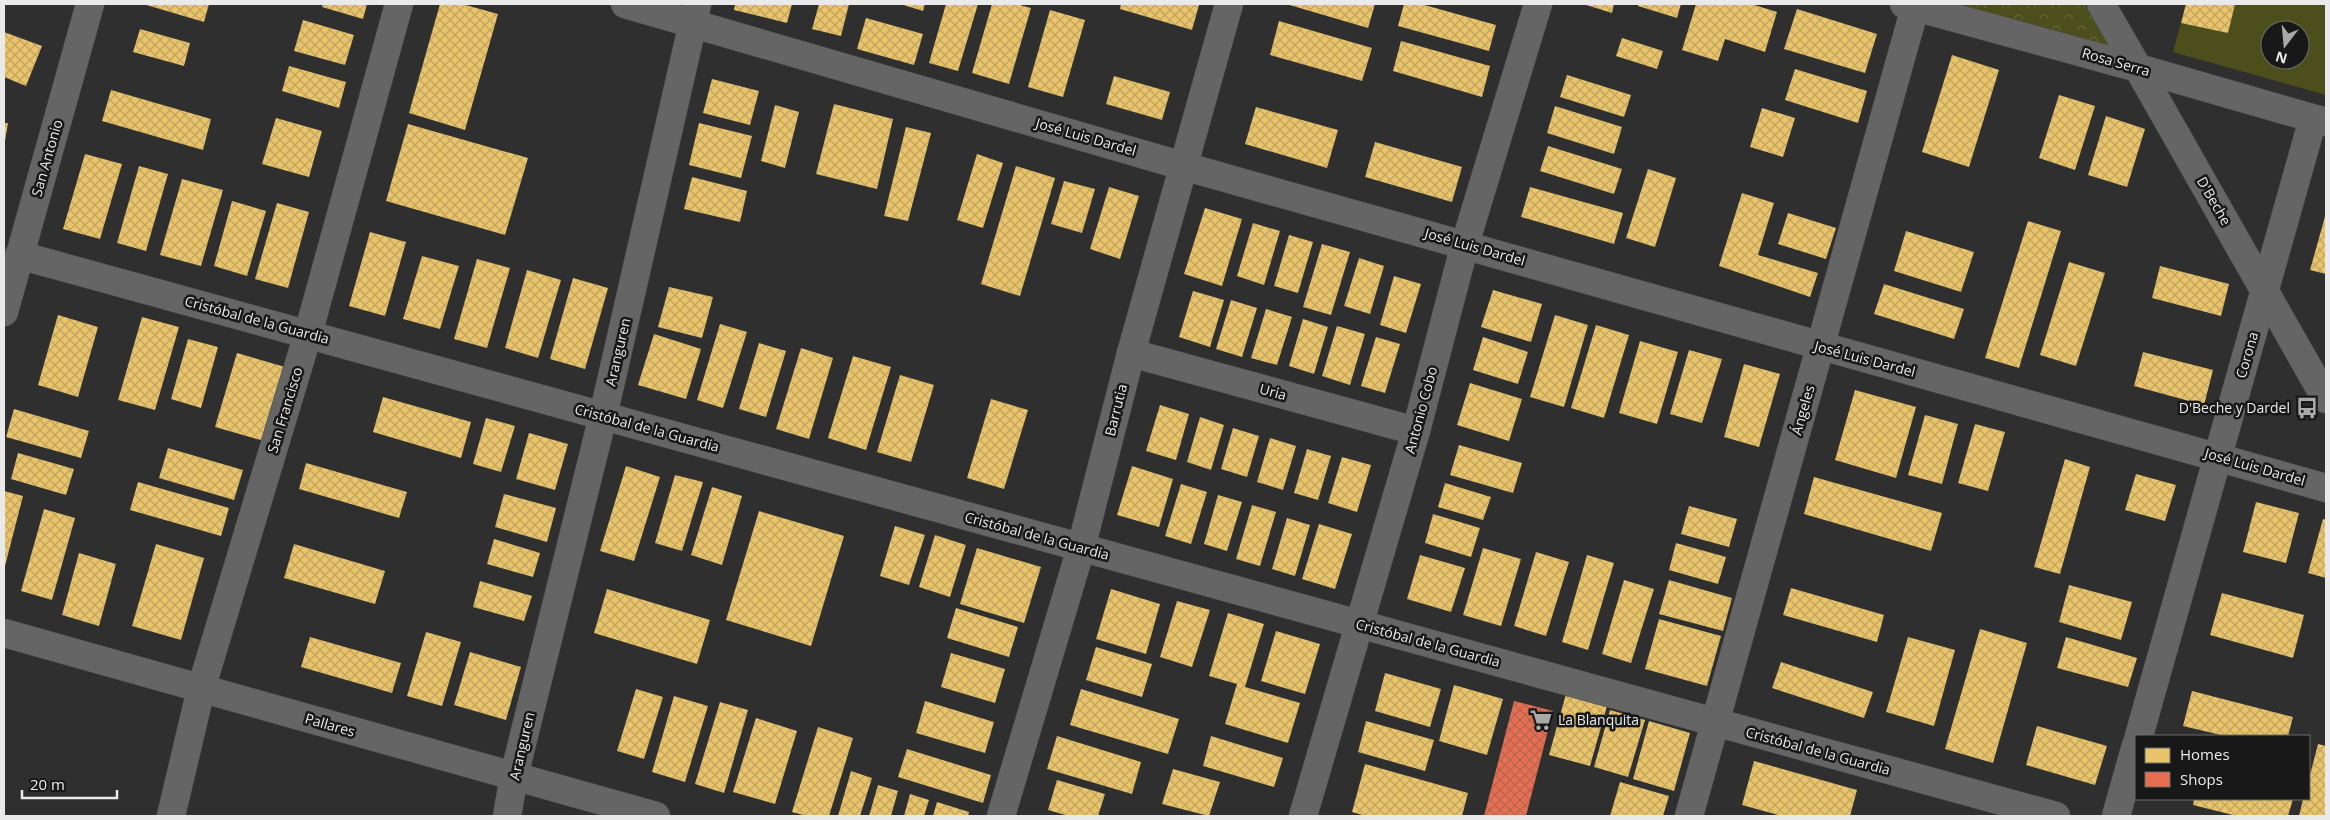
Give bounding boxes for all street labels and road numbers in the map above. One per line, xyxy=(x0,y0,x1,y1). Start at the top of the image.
street label: Rosa Serra xyxy=(2080,43,2152,80)
street label: José Luis Dardel xyxy=(1032,113,1139,160)
street label: San Antonio xyxy=(26,117,67,198)
street label: D'Beche xyxy=(2193,173,2236,229)
street label: José Luis Dardel xyxy=(1421,223,1528,270)
street label: Cristóbal de la Guardia xyxy=(183,291,331,348)
street label: Aranguren xyxy=(600,316,635,388)
street label: Corona xyxy=(2231,329,2262,380)
street label: José Luis Dardel xyxy=(1811,335,1918,381)
street label: Antonio Cobo xyxy=(1400,364,1441,455)
street label: San Francisco xyxy=(262,365,307,455)
street label: Uria xyxy=(1258,379,1289,404)
street label: Barrutia xyxy=(1100,382,1131,438)
street label: Ángeles xyxy=(1786,382,1819,437)
street label: Cristóbal de la Guardia xyxy=(573,399,721,456)
street label: José Luis Dardel xyxy=(2201,443,2308,490)
street label: Cristóbal de la Guardia xyxy=(963,507,1111,564)
street label: Cristóbal de la Guardia xyxy=(1354,614,1502,671)
street label: Pallares xyxy=(303,708,358,741)
street label: Aranguren xyxy=(504,710,539,782)
street label: Cristóbal de la Guardia xyxy=(1744,722,1892,779)

